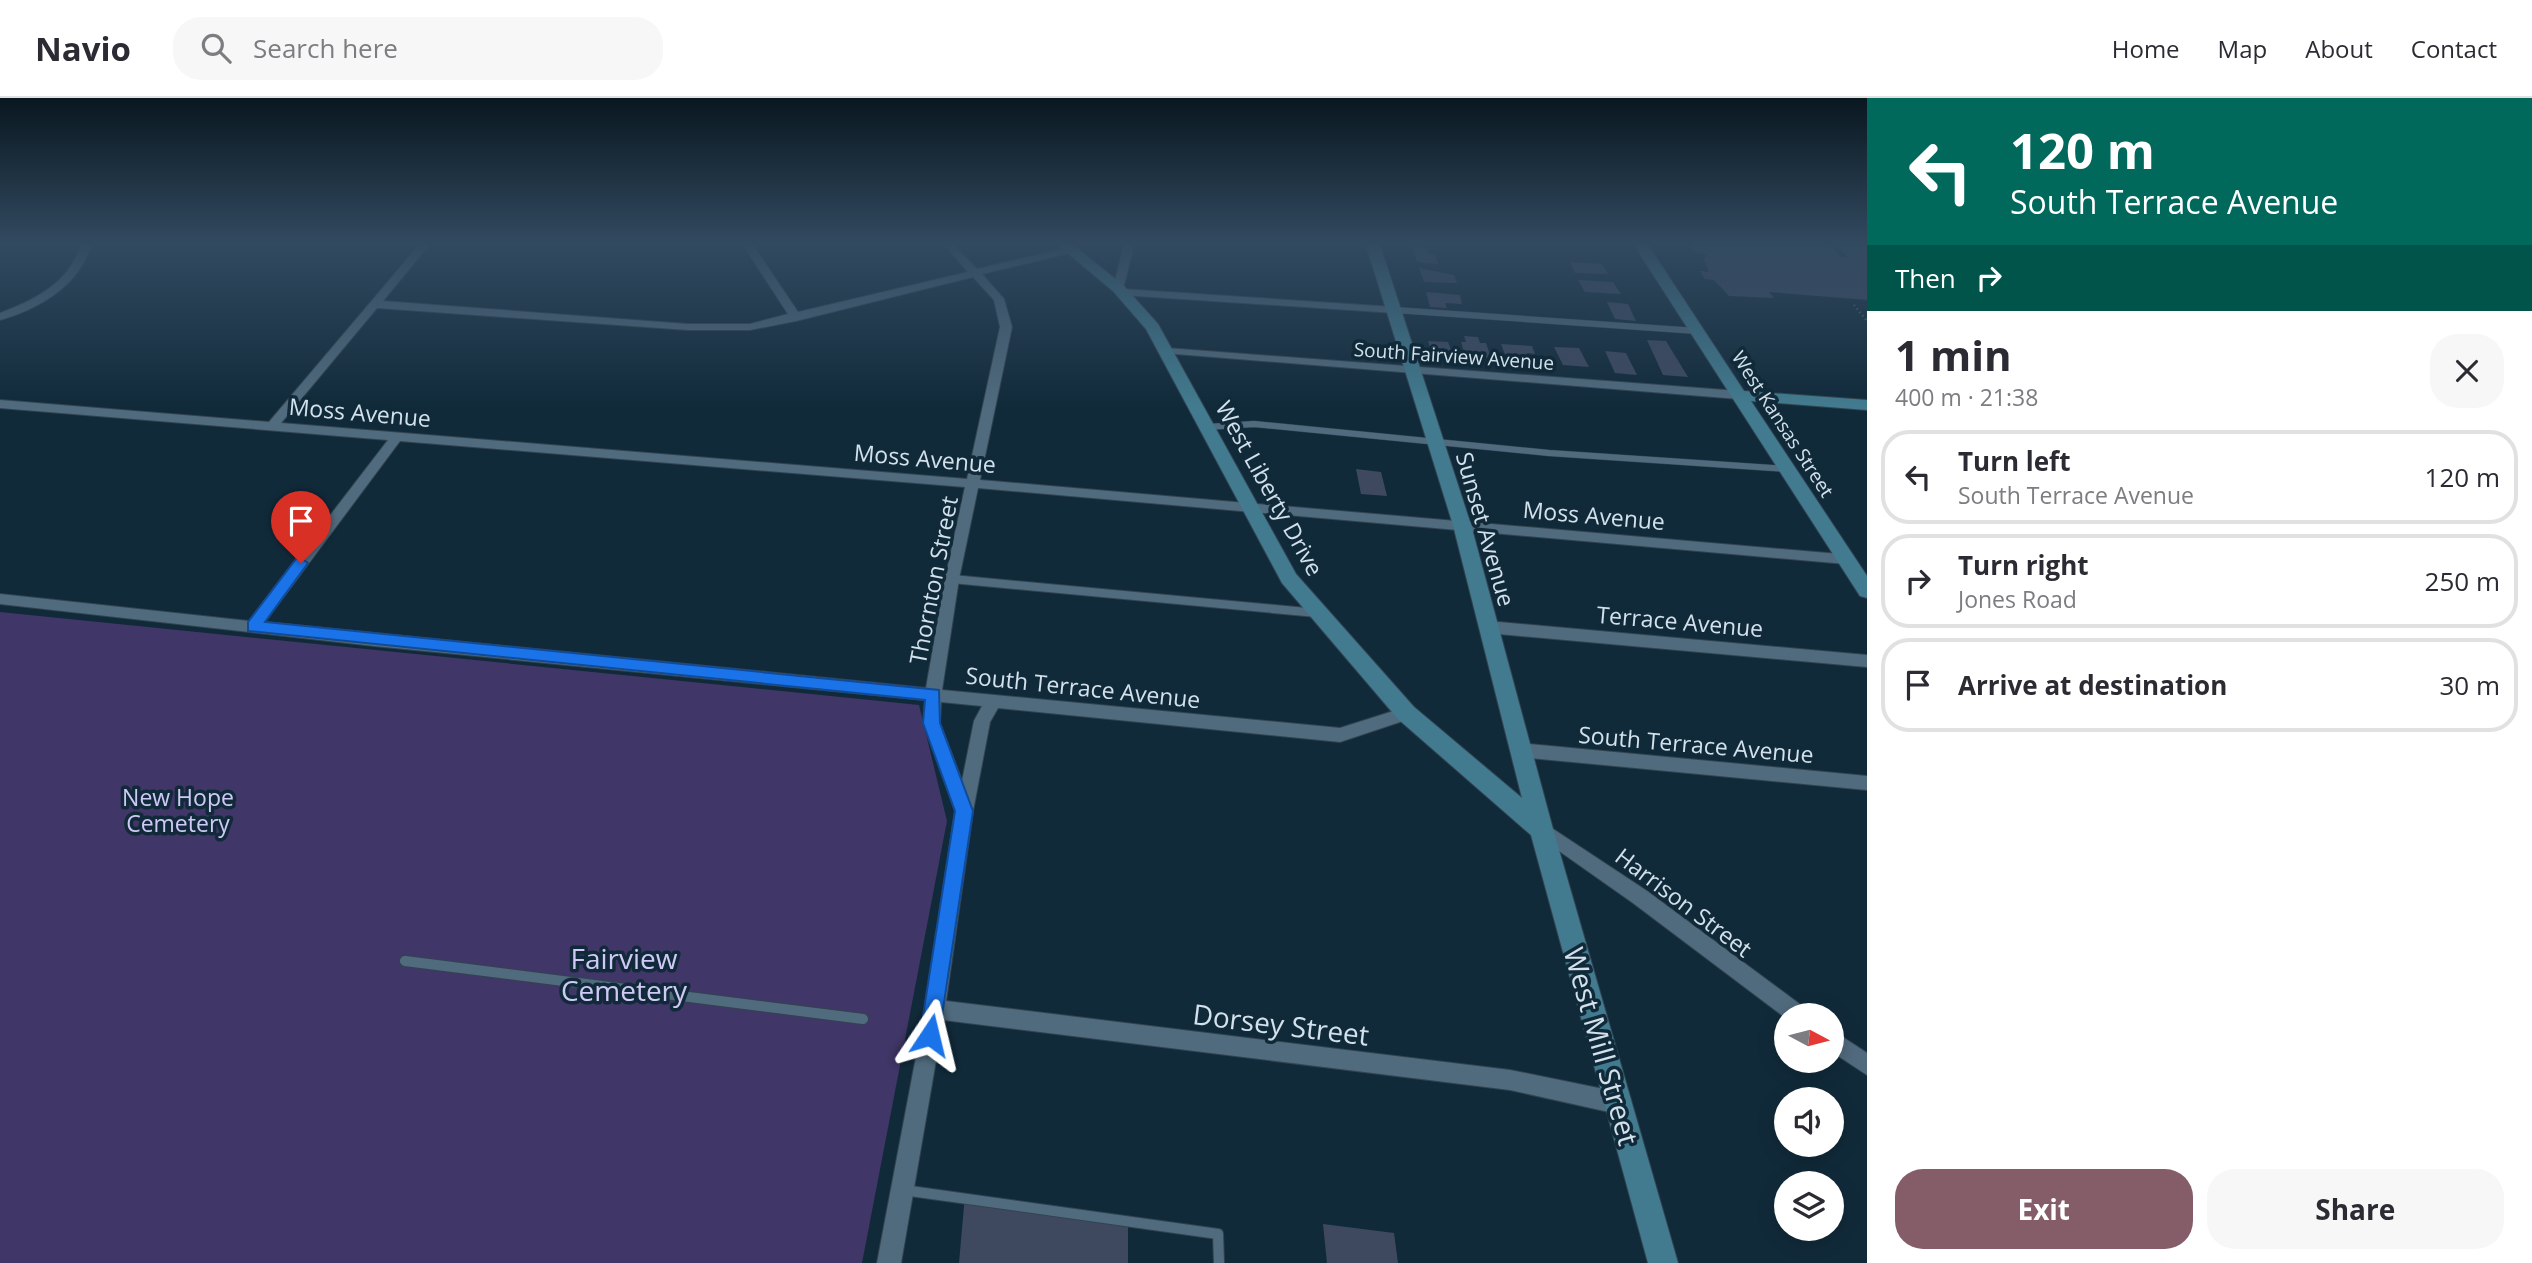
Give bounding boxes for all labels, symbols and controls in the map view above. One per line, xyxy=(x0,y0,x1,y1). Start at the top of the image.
search box xyxy=(173,17,663,80)
text: Navio xyxy=(35,26,131,71)
icon: search xyxy=(197,29,235,67)
text: Search here xyxy=(253,30,398,66)
text: Home xyxy=(2112,32,2180,65)
text: Map xyxy=(2218,32,2267,65)
text: About xyxy=(2305,32,2373,65)
text: Contact xyxy=(2411,32,2497,65)
text: 120 m xyxy=(2010,117,2155,183)
icon: left xyxy=(1895,126,1986,217)
text: South Terrace Avenue xyxy=(2010,180,2338,223)
icon: right xyxy=(1970,259,2008,297)
text: Then xyxy=(1895,260,1956,296)
text: 1 min xyxy=(1895,326,2012,383)
button: close xyxy=(2430,334,2504,408)
street label: South Fairview Avenue xyxy=(1353,336,1555,376)
street label: West Kansas Street xyxy=(1726,346,1840,502)
text: 400 m · 21:38 xyxy=(1895,381,2038,413)
street label: Moss Avenue xyxy=(288,390,432,434)
street label: West Liberty Drive xyxy=(1209,395,1331,581)
street label: Moss Avenue xyxy=(853,436,997,480)
text: Turn left xyxy=(1958,443,2070,479)
street label: Sunset Avenue xyxy=(1449,448,1523,610)
icon: left xyxy=(1899,458,1937,496)
text: 120 m xyxy=(2425,459,2500,495)
text: South Terrace Avenue xyxy=(1958,479,2194,511)
pin xyxy=(271,491,331,563)
street label: Thornton Street xyxy=(901,493,965,667)
street label: Moss Avenue xyxy=(1522,493,1666,537)
icon: arrive xyxy=(282,502,320,540)
text: Turn right xyxy=(1958,547,2089,583)
icon: right xyxy=(1899,562,1937,600)
text: 250 m xyxy=(2425,563,2500,599)
text: Jones Road xyxy=(1958,583,2077,615)
street label: Terrace Avenue xyxy=(1595,598,1765,644)
street label: South Terrace Avenue xyxy=(964,659,1202,715)
icon: arrive xyxy=(1899,666,1937,704)
text: Arrive at destination xyxy=(1958,667,2227,703)
text: 30 m xyxy=(2439,667,2500,703)
street label: South Terrace Avenue xyxy=(1577,718,1815,770)
park label: New Hope Cemetery xyxy=(122,781,234,839)
street label: Harrison Street xyxy=(1609,840,1759,964)
park label: Fairview Cemetery xyxy=(561,939,688,1009)
street label: West Mill Street xyxy=(1556,943,1648,1149)
street label: Dorsey Street xyxy=(1191,994,1371,1054)
position arrow xyxy=(893,998,967,1072)
north arrow xyxy=(1774,1003,1844,1073)
map controls xyxy=(1774,1003,1844,1241)
button: sound xyxy=(1774,1087,1844,1157)
button: Exit xyxy=(1895,1169,2193,1249)
button: Share xyxy=(2207,1169,2504,1249)
button: layers xyxy=(1774,1171,1844,1241)

